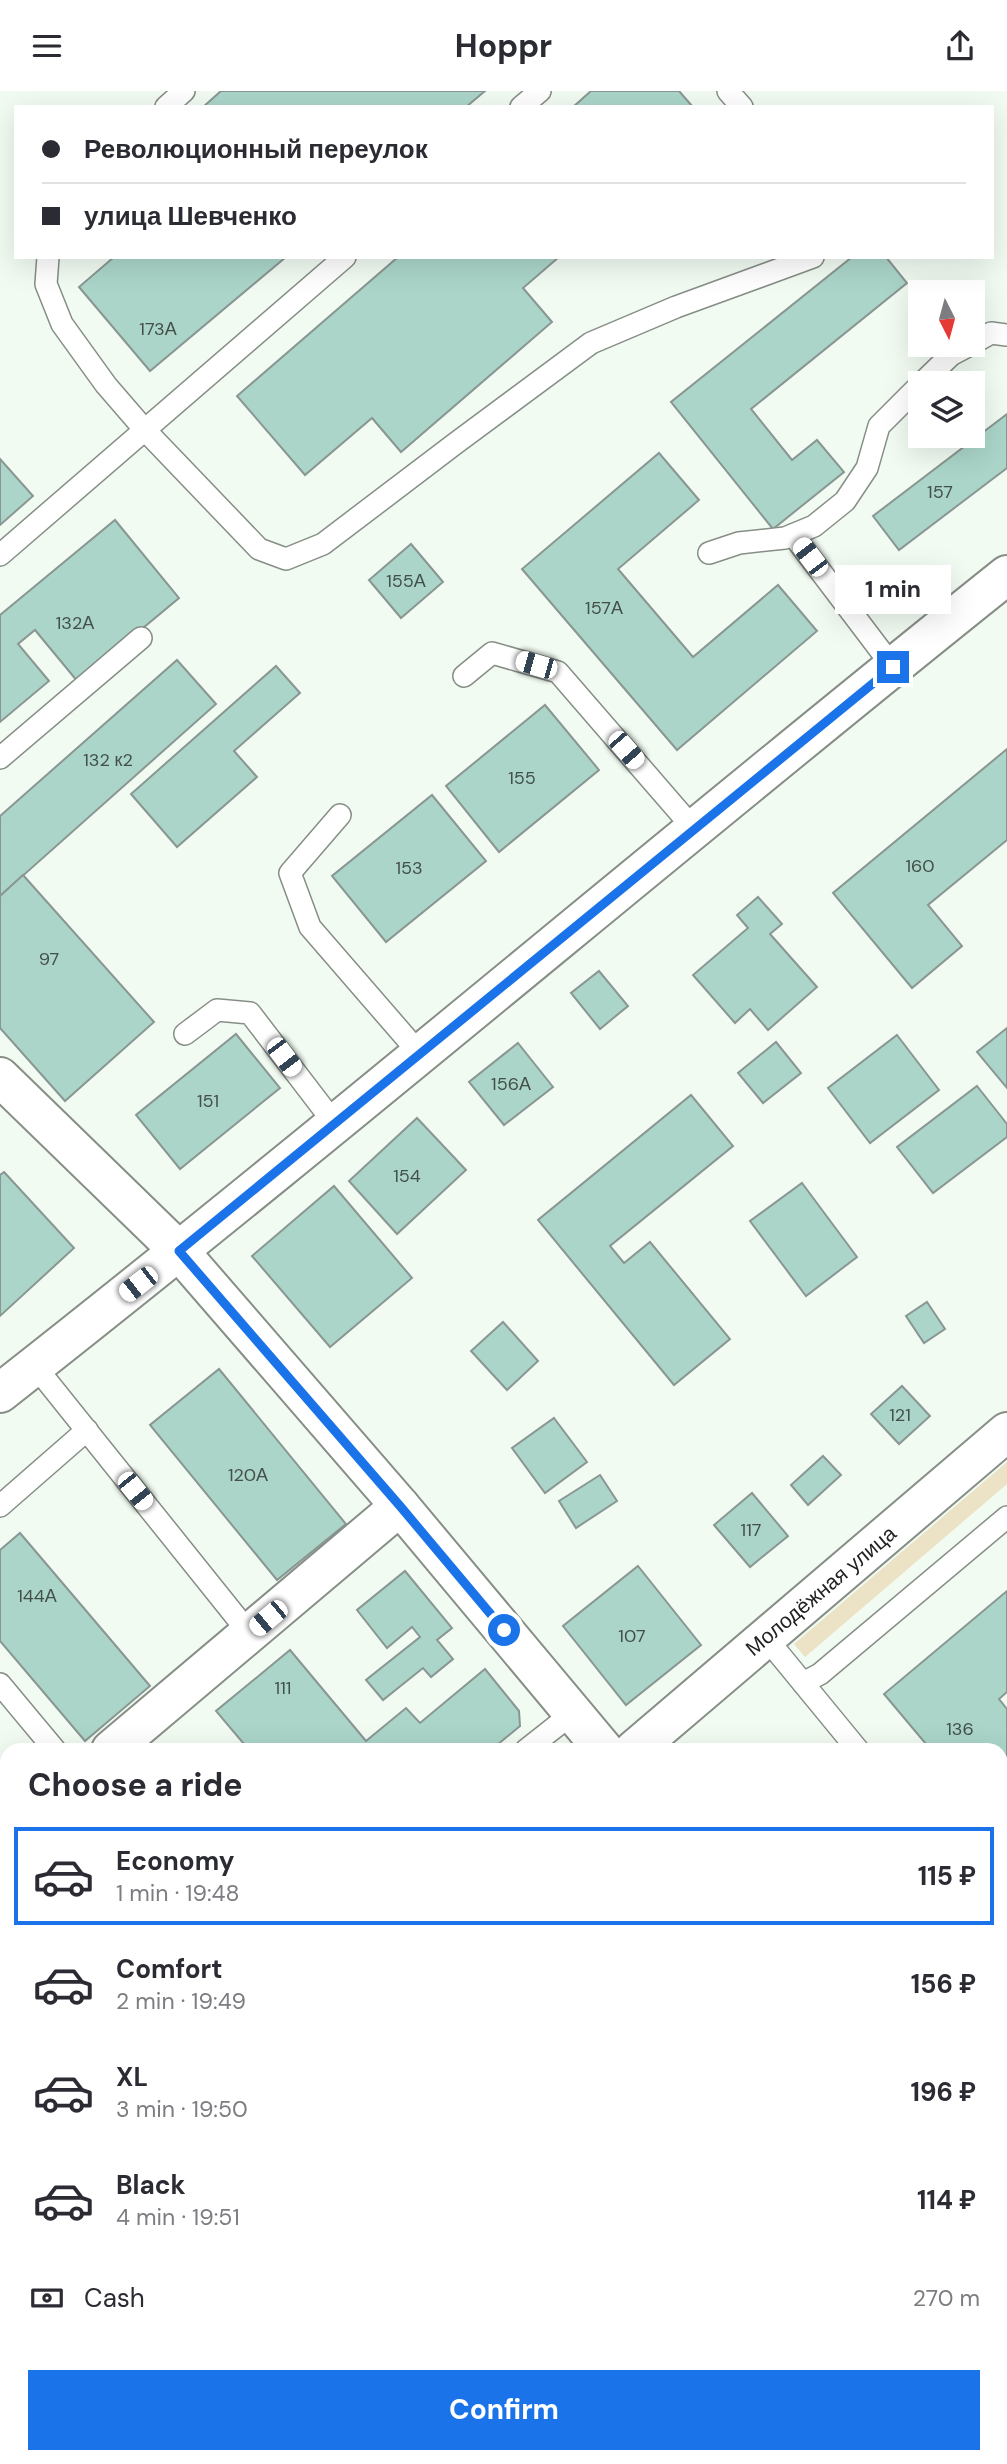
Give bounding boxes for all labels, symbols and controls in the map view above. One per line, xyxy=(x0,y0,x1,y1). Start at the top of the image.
text: Hoppr xyxy=(455,25,552,67)
icon: menu xyxy=(28,27,66,65)
icon: share xyxy=(941,27,979,65)
text: Революционный переулок xyxy=(84,132,428,166)
text: улица Шевченко xyxy=(84,199,297,233)
north arrow xyxy=(908,280,985,357)
map controls xyxy=(908,280,985,448)
house number: 173А xyxy=(139,317,177,341)
button: layers xyxy=(908,371,985,448)
house number: 157 xyxy=(927,480,953,504)
car xyxy=(789,534,832,580)
callout: 1 min xyxy=(835,566,951,615)
house number: 155А xyxy=(386,569,426,593)
text: 1 min xyxy=(865,574,921,604)
house number: 157А xyxy=(585,596,623,620)
house number: 132А xyxy=(56,611,94,635)
car xyxy=(513,649,560,681)
route end xyxy=(877,651,909,683)
car xyxy=(605,727,648,773)
house number: 132 к2 xyxy=(83,748,133,772)
house number: 155 xyxy=(508,766,536,790)
house number: 160 xyxy=(905,854,935,878)
house number: 153 xyxy=(395,856,423,880)
house number: 97 xyxy=(39,947,59,971)
car xyxy=(263,1034,306,1080)
house number: 156А xyxy=(491,1072,531,1096)
house number: 151 xyxy=(197,1089,219,1113)
house number: 154 xyxy=(393,1164,421,1188)
car xyxy=(115,1263,162,1305)
house number: 121 xyxy=(889,1403,911,1427)
house number: 120А xyxy=(228,1463,268,1487)
car xyxy=(114,1468,157,1514)
house number: 117 xyxy=(741,1518,761,1542)
street label: Молодёжная улица xyxy=(740,1519,902,1662)
house number: 144А xyxy=(17,1584,57,1608)
car xyxy=(246,1596,291,1640)
route start xyxy=(488,1614,520,1646)
house number: 107 xyxy=(618,1624,646,1648)
house number: 111 xyxy=(275,1676,291,1700)
house number: 136 xyxy=(946,1717,974,1741)
text: Choose a ride xyxy=(28,1764,243,1806)
text: Economy xyxy=(116,1844,234,1878)
icon: car xyxy=(32,1845,95,1908)
text: 115 ₽ xyxy=(918,1859,976,1893)
text: 1 min · 19:48 xyxy=(116,1878,240,1908)
text: Comfort xyxy=(116,1952,222,1986)
icon: car xyxy=(32,1953,95,2016)
text: 156 ₽ xyxy=(911,1967,976,2001)
text: 2 min · 19:49 xyxy=(116,1986,246,2016)
text: XL xyxy=(116,2060,148,2094)
icon: car xyxy=(32,2061,95,2124)
text: 196 ₽ xyxy=(910,2075,976,2109)
text: 3 min · 19:50 xyxy=(116,2094,248,2124)
text: Black xyxy=(116,2168,186,2202)
icon: car xyxy=(32,2169,95,2232)
text: 114 ₽ xyxy=(917,2183,976,2217)
text: 4 min · 19:51 xyxy=(116,2202,240,2232)
icon: cash xyxy=(28,2279,66,2317)
text: Cash xyxy=(84,2281,145,2315)
text: 270 m xyxy=(913,2283,980,2313)
button: Confirm xyxy=(28,2370,980,2450)

